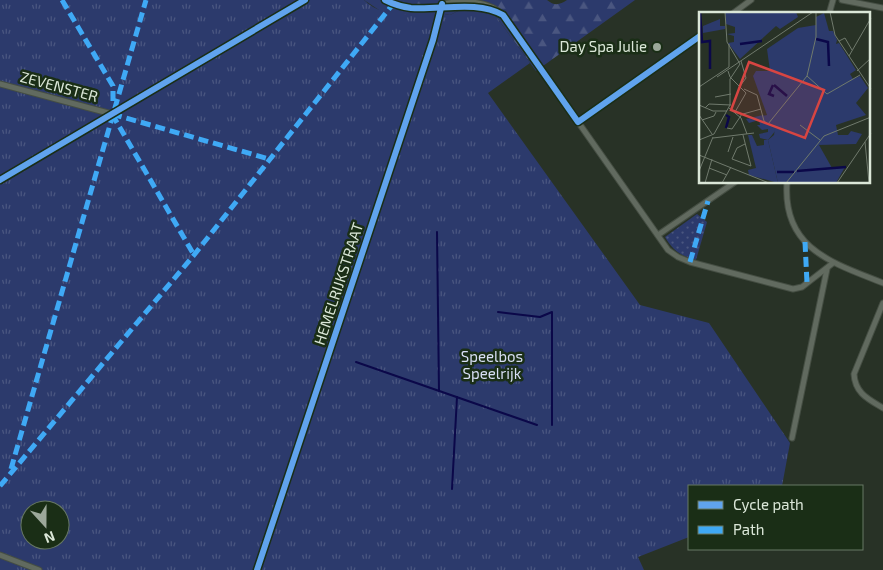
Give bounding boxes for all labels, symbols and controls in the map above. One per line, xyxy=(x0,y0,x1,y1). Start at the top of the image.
inset map xyxy=(699,12,870,184)
place label: Day Spa Julie xyxy=(560,37,647,55)
marker: Day Spa Julie xyxy=(651,41,663,53)
street label: ZEVENSTER xyxy=(18,67,100,105)
street label: HEMELRIJKSTRAAT xyxy=(310,220,366,347)
park label: Speelbos Speelrijk xyxy=(461,347,523,383)
legend xyxy=(688,485,863,550)
text: Cycle path xyxy=(733,495,804,513)
north arrow xyxy=(20,500,70,550)
text: Path xyxy=(733,520,764,538)
text: N xyxy=(42,528,58,547)

